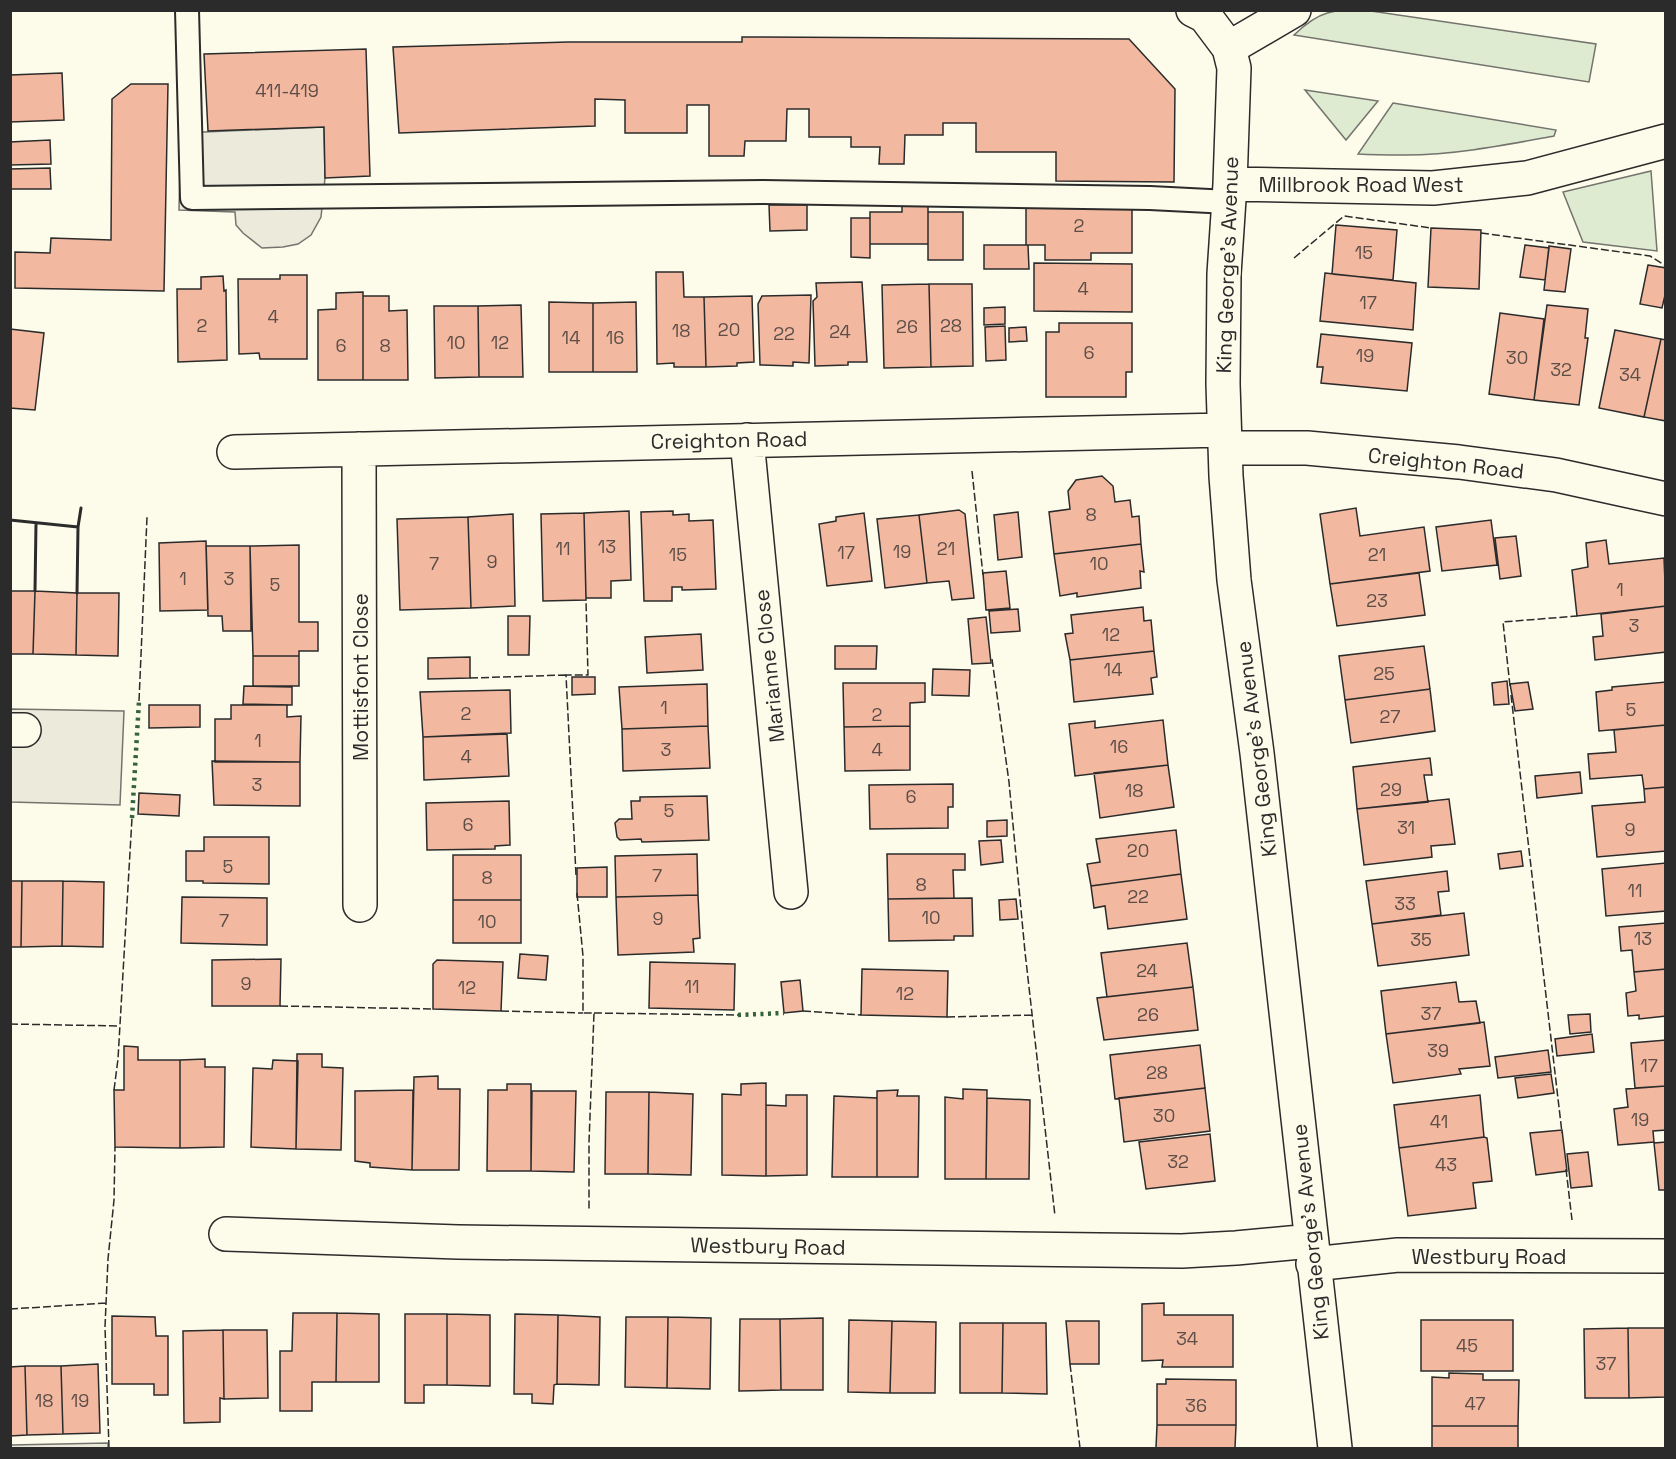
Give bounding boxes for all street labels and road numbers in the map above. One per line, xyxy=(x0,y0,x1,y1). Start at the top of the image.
street label: King George's Avenue xyxy=(1210,156,1244,374)
street label: Millbrook Road West xyxy=(1258,171,1464,198)
street label: Creighton Road xyxy=(650,425,808,455)
street label: Creighton Road xyxy=(1367,441,1525,485)
street label: Marianne Close xyxy=(748,588,790,744)
street label: Mottisfont Close xyxy=(347,593,374,761)
street label: King George's Avenue xyxy=(1229,640,1283,858)
street label: King George's Avenue xyxy=(1285,1123,1335,1341)
street label: Westbury Road xyxy=(690,1231,846,1261)
street label: Westbury Road xyxy=(1411,1243,1567,1270)

